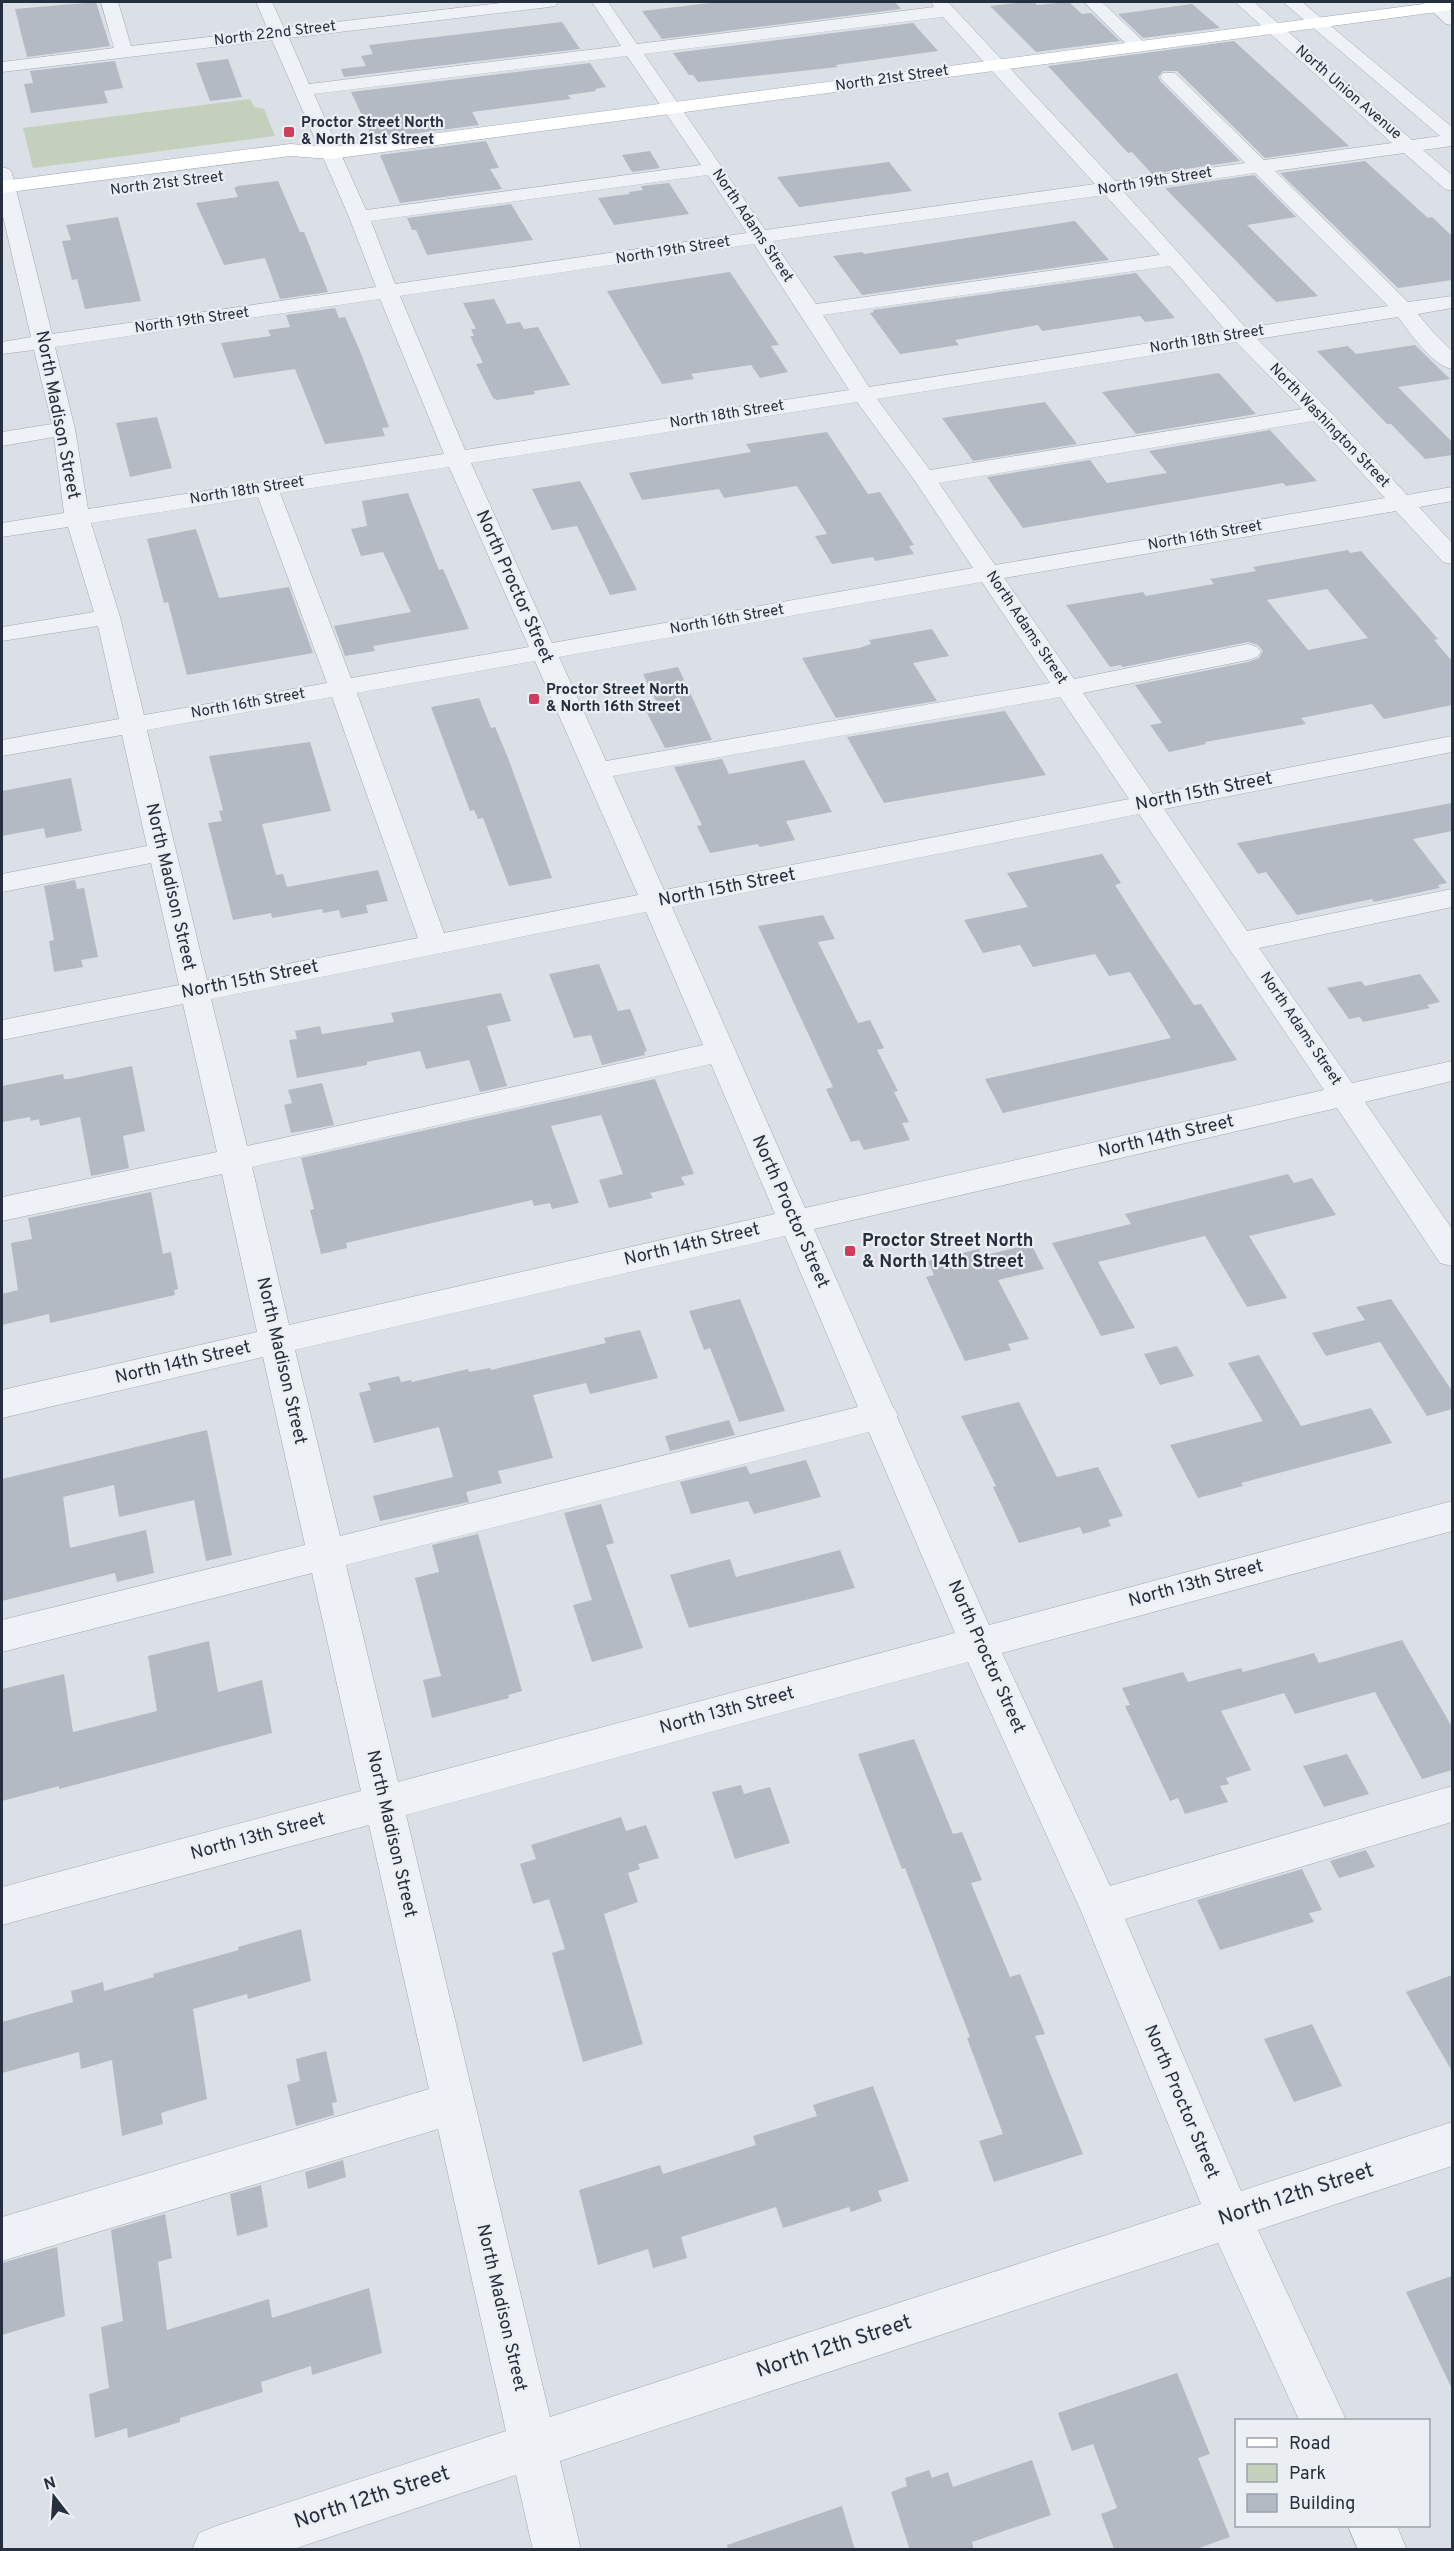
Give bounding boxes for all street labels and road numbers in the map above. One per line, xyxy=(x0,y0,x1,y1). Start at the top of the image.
street label: North 22nd Street xyxy=(213,17,337,51)
street label: North Union Avenue xyxy=(1291,42,1405,144)
street label: North 21st Street xyxy=(834,62,950,96)
street label: North 19th Street xyxy=(1096,164,1214,200)
street label: North Adams Street xyxy=(707,166,797,286)
street label: North 21st Street xyxy=(109,168,225,200)
street label: North 19th Street xyxy=(614,233,732,269)
street label: North 19th Street xyxy=(133,304,251,338)
street label: North 18th Street xyxy=(1148,322,1266,358)
street label: North Madison Street xyxy=(29,329,85,501)
street label: North Washington Street xyxy=(1265,360,1393,492)
street label: North 18th Street xyxy=(668,397,786,433)
street label: North 18th Street xyxy=(188,473,306,509)
street label: North Proctor Street xyxy=(470,507,558,667)
street label: North 16th Street xyxy=(1146,517,1264,555)
street label: North Adams Street xyxy=(981,568,1071,688)
street label: North 16th Street xyxy=(668,601,786,639)
street label: North 16th Street xyxy=(189,685,307,723)
street label: North 15th Street xyxy=(1134,767,1274,817)
street label: North Madison Street xyxy=(140,801,200,973)
street label: North 15th Street xyxy=(657,863,797,913)
street label: North 15th Street xyxy=(180,955,320,1005)
street label: North Adams Street xyxy=(1255,969,1345,1089)
street label: North 14th Street xyxy=(1096,1110,1236,1164)
street label: North Proctor Street xyxy=(746,1132,834,1292)
street label: North 14th Street xyxy=(622,1218,762,1272)
street label: North Madison Street xyxy=(251,1275,311,1447)
street label: North 14th Street xyxy=(113,1336,253,1390)
street label: North 13th Street xyxy=(1126,1555,1266,1613)
street label: North Proctor Street xyxy=(942,1577,1030,1737)
street label: North 13th Street xyxy=(657,1682,797,1740)
street label: North Madison Street xyxy=(361,1748,421,1920)
street label: North 13th Street xyxy=(188,1808,328,1866)
street label: North Proctor Street xyxy=(1138,2021,1224,2183)
street label: North 12th Street xyxy=(1215,2157,1377,2233)
street label: North Madison Street xyxy=(471,2222,531,2394)
street label: North 12th Street xyxy=(753,2309,915,2385)
street label: North 12th Street xyxy=(291,2460,453,2536)

